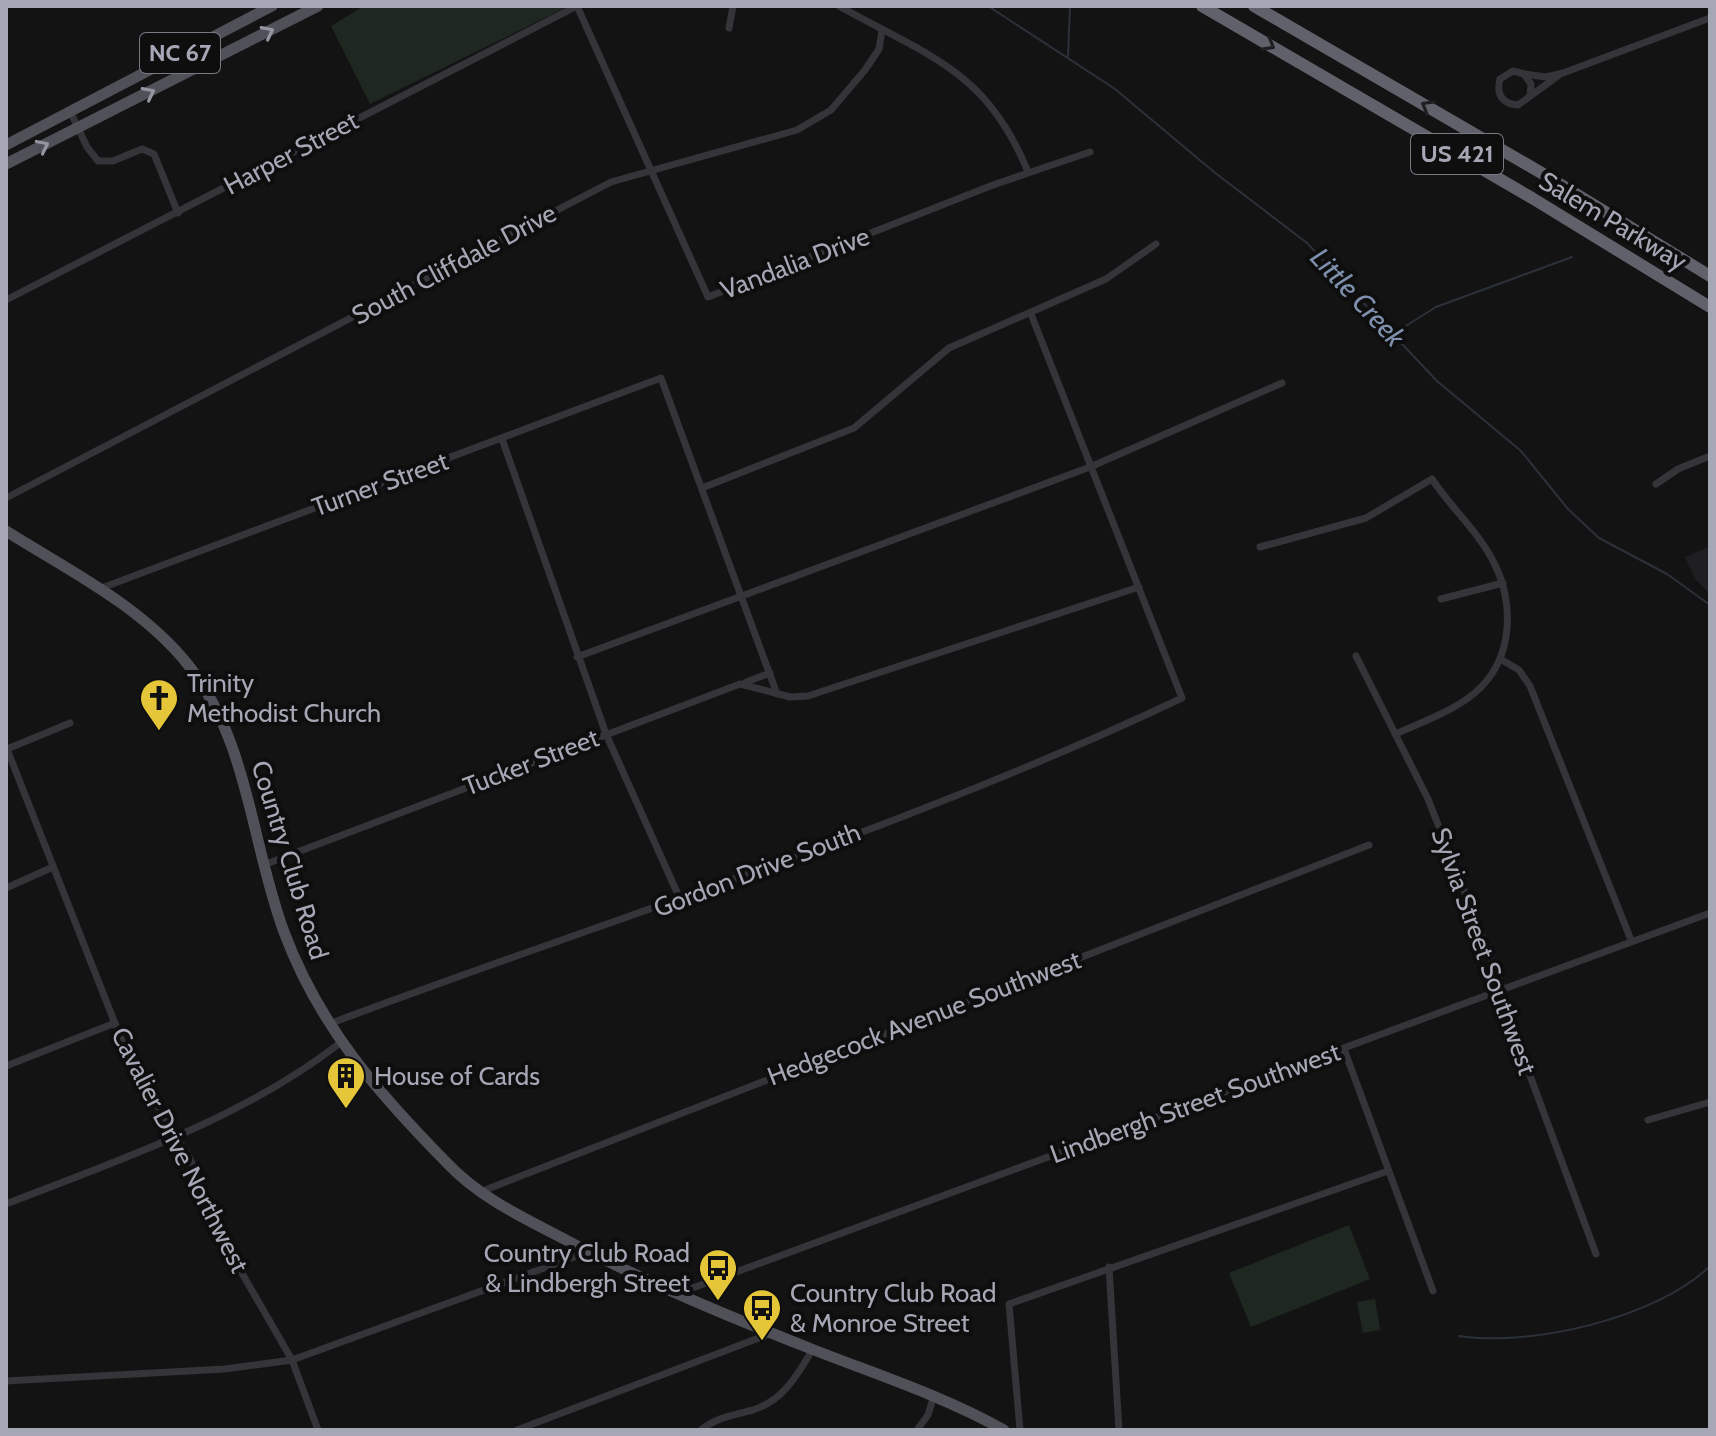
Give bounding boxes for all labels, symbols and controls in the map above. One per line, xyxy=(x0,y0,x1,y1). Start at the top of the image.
one-way arrow xyxy=(260,26,275,41)
road number: NC 67 xyxy=(140,33,220,73)
one-way arrow xyxy=(1261,35,1275,51)
one-way arrow xyxy=(141,87,155,103)
one-way arrow xyxy=(1421,100,1436,116)
street label: Harper Street xyxy=(218,104,364,202)
road number: US 421 xyxy=(1411,134,1503,174)
one-way arrow xyxy=(34,140,49,156)
street label: Salem Parkway xyxy=(1533,164,1693,278)
street label: South Cliffdale Drive xyxy=(346,197,562,331)
street label: Vandalia Drive xyxy=(716,220,874,306)
water label: Little Creek xyxy=(1304,241,1413,354)
street label: Turner Street xyxy=(308,445,452,523)
place label: Trinity Methodist Church xyxy=(187,667,381,729)
church icon: Trinity Methodist Church xyxy=(138,677,180,732)
street label: Tucker Street xyxy=(459,721,603,802)
street label: Country Club Road xyxy=(245,757,335,963)
street label: Gordon Drive South xyxy=(649,816,865,924)
street label: Sylvia Street Southwest xyxy=(1424,823,1544,1079)
street label: Hedgecock Avenue Southwest xyxy=(763,943,1085,1093)
street label: Cavalier Drive Northwest xyxy=(104,1022,256,1278)
street label: Lindbergh Street Southwest xyxy=(1046,1036,1345,1170)
building icon: House of Cards xyxy=(325,1055,367,1110)
place label: House of Cards xyxy=(374,1060,540,1092)
place label: Country Club Road & Lindbergh Street xyxy=(484,1237,690,1299)
bus stop icon: Country Club Road & Lindbergh Street xyxy=(697,1247,739,1302)
place label: Country Club Road & Monroe Street xyxy=(790,1277,996,1339)
bus stop icon: Country Club Road & Monroe Street xyxy=(741,1287,783,1342)

